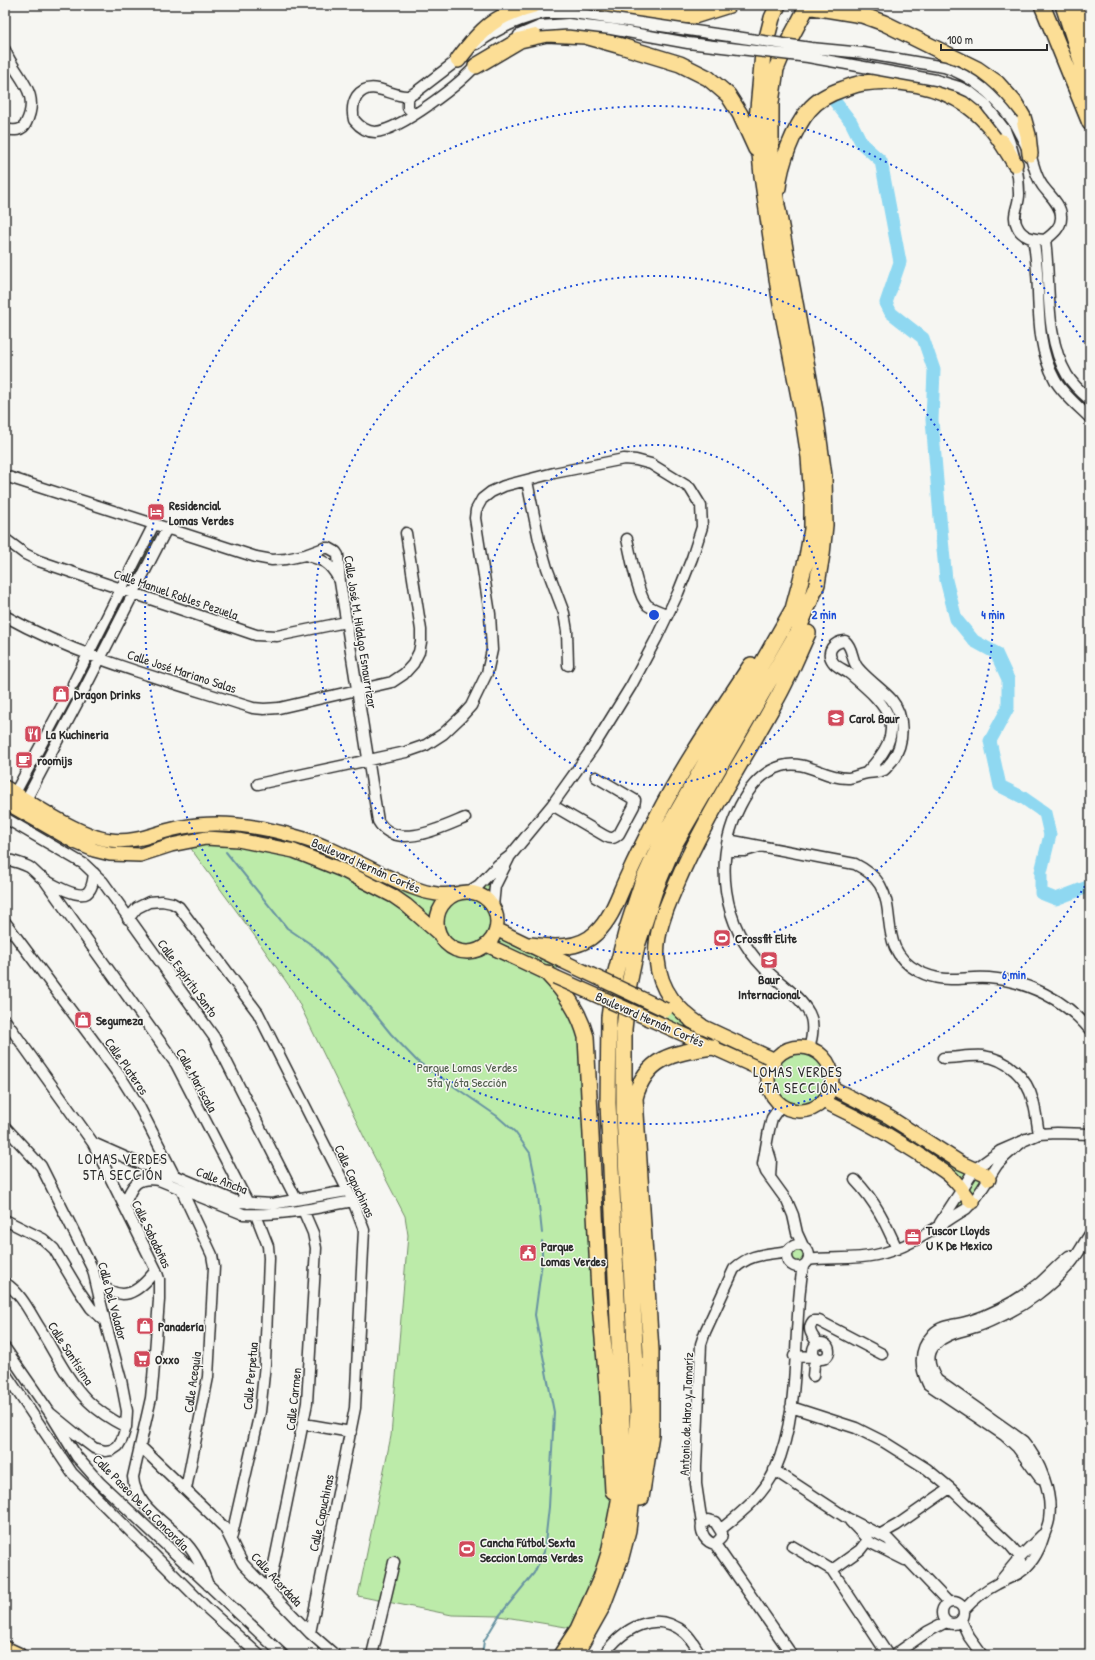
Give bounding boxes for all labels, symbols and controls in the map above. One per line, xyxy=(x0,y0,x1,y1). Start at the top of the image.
scale bar xyxy=(941,26,1047,52)
text: 100 m xyxy=(947,31,973,48)
place label: Residencial Lomas Verdes xyxy=(169,496,234,529)
hotel icon: Residencial Lomas Verdes xyxy=(146,502,166,522)
street label: Calle José M. Hidalgo Esnaurrizar xyxy=(340,554,382,710)
street label: Calle Manuel Robles Pezuela xyxy=(111,564,241,624)
text: 2 min xyxy=(812,606,837,623)
text: 4 min xyxy=(981,606,1005,623)
centre of rings xyxy=(647,608,661,622)
street label: Calle José Mariano Salas xyxy=(125,645,239,697)
shop icon: Dragon Drinks xyxy=(51,684,71,704)
place label: Dragon Drinks xyxy=(74,685,141,704)
school or university icon: Carol Baur xyxy=(826,708,846,728)
place label: Carol Baur xyxy=(849,709,901,727)
restaurant icon: La Kuchineria xyxy=(23,724,43,744)
place label: La Kuchineria xyxy=(46,725,109,743)
cafe icon: roomijs xyxy=(14,750,34,770)
place label: roomijs xyxy=(37,751,72,769)
street label: Boulevard Hernán Cortés xyxy=(309,833,423,897)
sports icon: Crossfit Elite xyxy=(712,928,732,948)
place label: Crossfit Elite xyxy=(735,929,798,947)
street label: Calle Espíritu Santo xyxy=(154,935,222,1021)
school or university icon: Baur Internacional xyxy=(759,950,779,970)
text: 6 min xyxy=(1002,966,1026,983)
place label: Baur Internacional xyxy=(738,970,801,1003)
street label: Boulevard Hernán Cortés xyxy=(593,987,707,1051)
shop icon: Segumeza xyxy=(73,1010,93,1030)
place label: Segumeza xyxy=(96,1011,144,1030)
street label: Calle Plateros xyxy=(101,1034,153,1098)
street label: Calle Mariscala xyxy=(172,1045,222,1115)
park label: Parque Lomas Verdes 5ta y 6ta Sección xyxy=(417,1058,517,1091)
district label: LOMAS VERDES 6TA SECCIÓN xyxy=(753,1062,843,1097)
street label: Calle Capuchinas xyxy=(330,1142,380,1220)
district label: LOMAS VERDES 5TA SECCIÓN xyxy=(78,1149,168,1184)
street label: Calle Ancha xyxy=(194,1162,250,1198)
street label: Calle Sabadoñas xyxy=(128,1197,176,1271)
place label: Tuscor Lloyds U K De Mexico xyxy=(925,1221,993,1254)
office icon: Tuscor Lloyds U K De Mexico xyxy=(903,1227,923,1247)
place label: Parque Lomas Verdes xyxy=(541,1237,606,1270)
public building icon: Parque Lomas Verdes xyxy=(518,1243,538,1263)
street label: Calle Del Volador xyxy=(94,1260,132,1342)
shop icon: Panadería xyxy=(135,1316,155,1336)
place label: Panadería xyxy=(158,1317,204,1335)
street label: Calle Santísima xyxy=(44,1318,98,1388)
street label: Calle Perpetua xyxy=(238,1341,262,1411)
supermarket icon: Oxxo xyxy=(132,1349,152,1369)
place label: Oxxo xyxy=(155,1350,180,1368)
street label: Calle Acequia xyxy=(179,1350,205,1414)
street label: Antonio de Haro y Tamaríz xyxy=(675,1351,697,1476)
street label: Calle Carmen xyxy=(281,1367,305,1431)
street label: Calle Paseo De La Concordia xyxy=(89,1450,193,1554)
street label: Calle Capuchinas xyxy=(304,1473,338,1553)
place label: Cancha Fútbol Sexta Seccion Lomas Verdes xyxy=(480,1533,583,1566)
sports icon: Cancha Fútbol Sexta Seccion Lomas Verdes xyxy=(457,1539,477,1559)
street label: Calle Acordada xyxy=(247,1548,307,1610)

